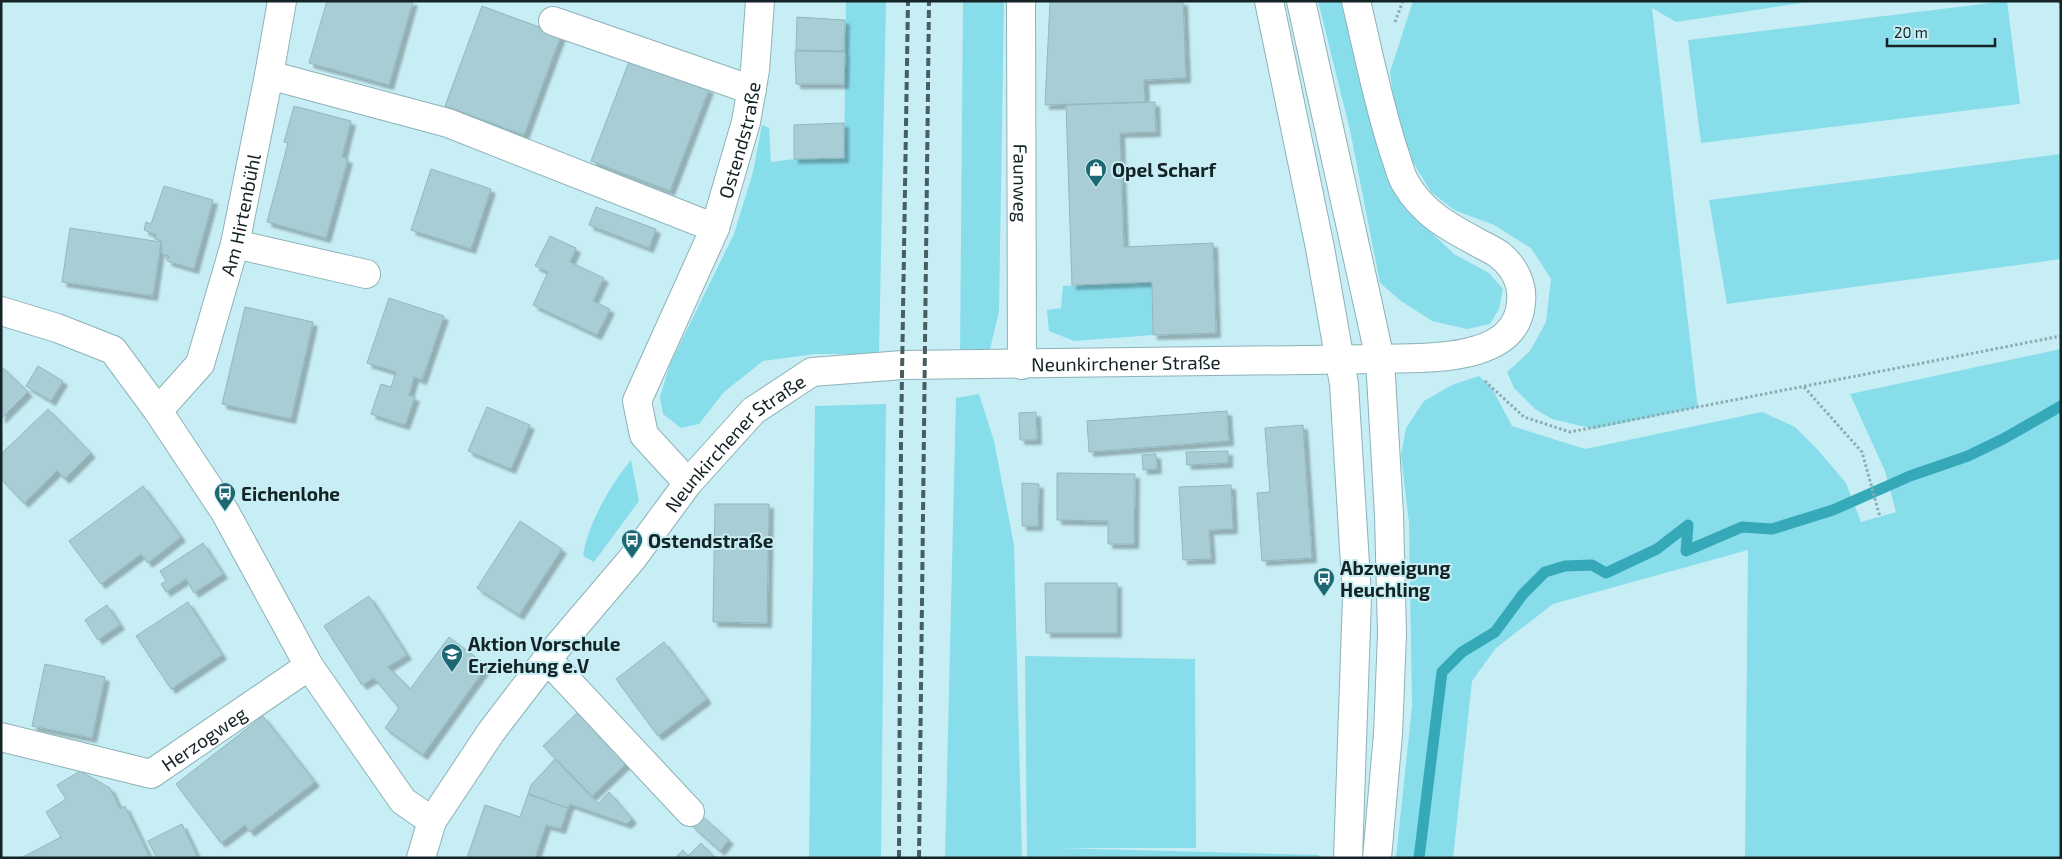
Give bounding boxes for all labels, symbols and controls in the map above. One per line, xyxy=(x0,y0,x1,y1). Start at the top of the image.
scale bar xyxy=(1887,15,1994,47)
text: 20 m xyxy=(1894,23,1928,41)
street label: Ostendstraße xyxy=(713,80,764,201)
street label: Faunweg xyxy=(1010,144,1033,223)
street label: Am Hirtenbühl xyxy=(215,151,265,278)
shop icon: Opel Scharf xyxy=(1084,157,1108,188)
place label: Opel Scharf xyxy=(1112,158,1217,181)
street label: Neunkirchener Straße xyxy=(1031,350,1221,375)
street label: Neunkirchener Straße xyxy=(659,368,809,516)
bus stop icon: Eichenlohe xyxy=(213,481,237,512)
place label: Eichenlohe xyxy=(241,482,340,505)
bus stop icon: Ostendstraße xyxy=(620,528,644,559)
place label: Ostendstraße xyxy=(648,529,774,552)
place label: Abzweigung Heuchling xyxy=(1340,556,1450,601)
bus stop icon: Abzweigung Heuchling xyxy=(1312,566,1336,597)
place label: Aktion Vorschule Erziehung e.V xyxy=(468,632,621,677)
school or university icon: Aktion Vorschule Erziehung e.V xyxy=(440,642,464,673)
street label: Herzogweg xyxy=(156,701,251,775)

